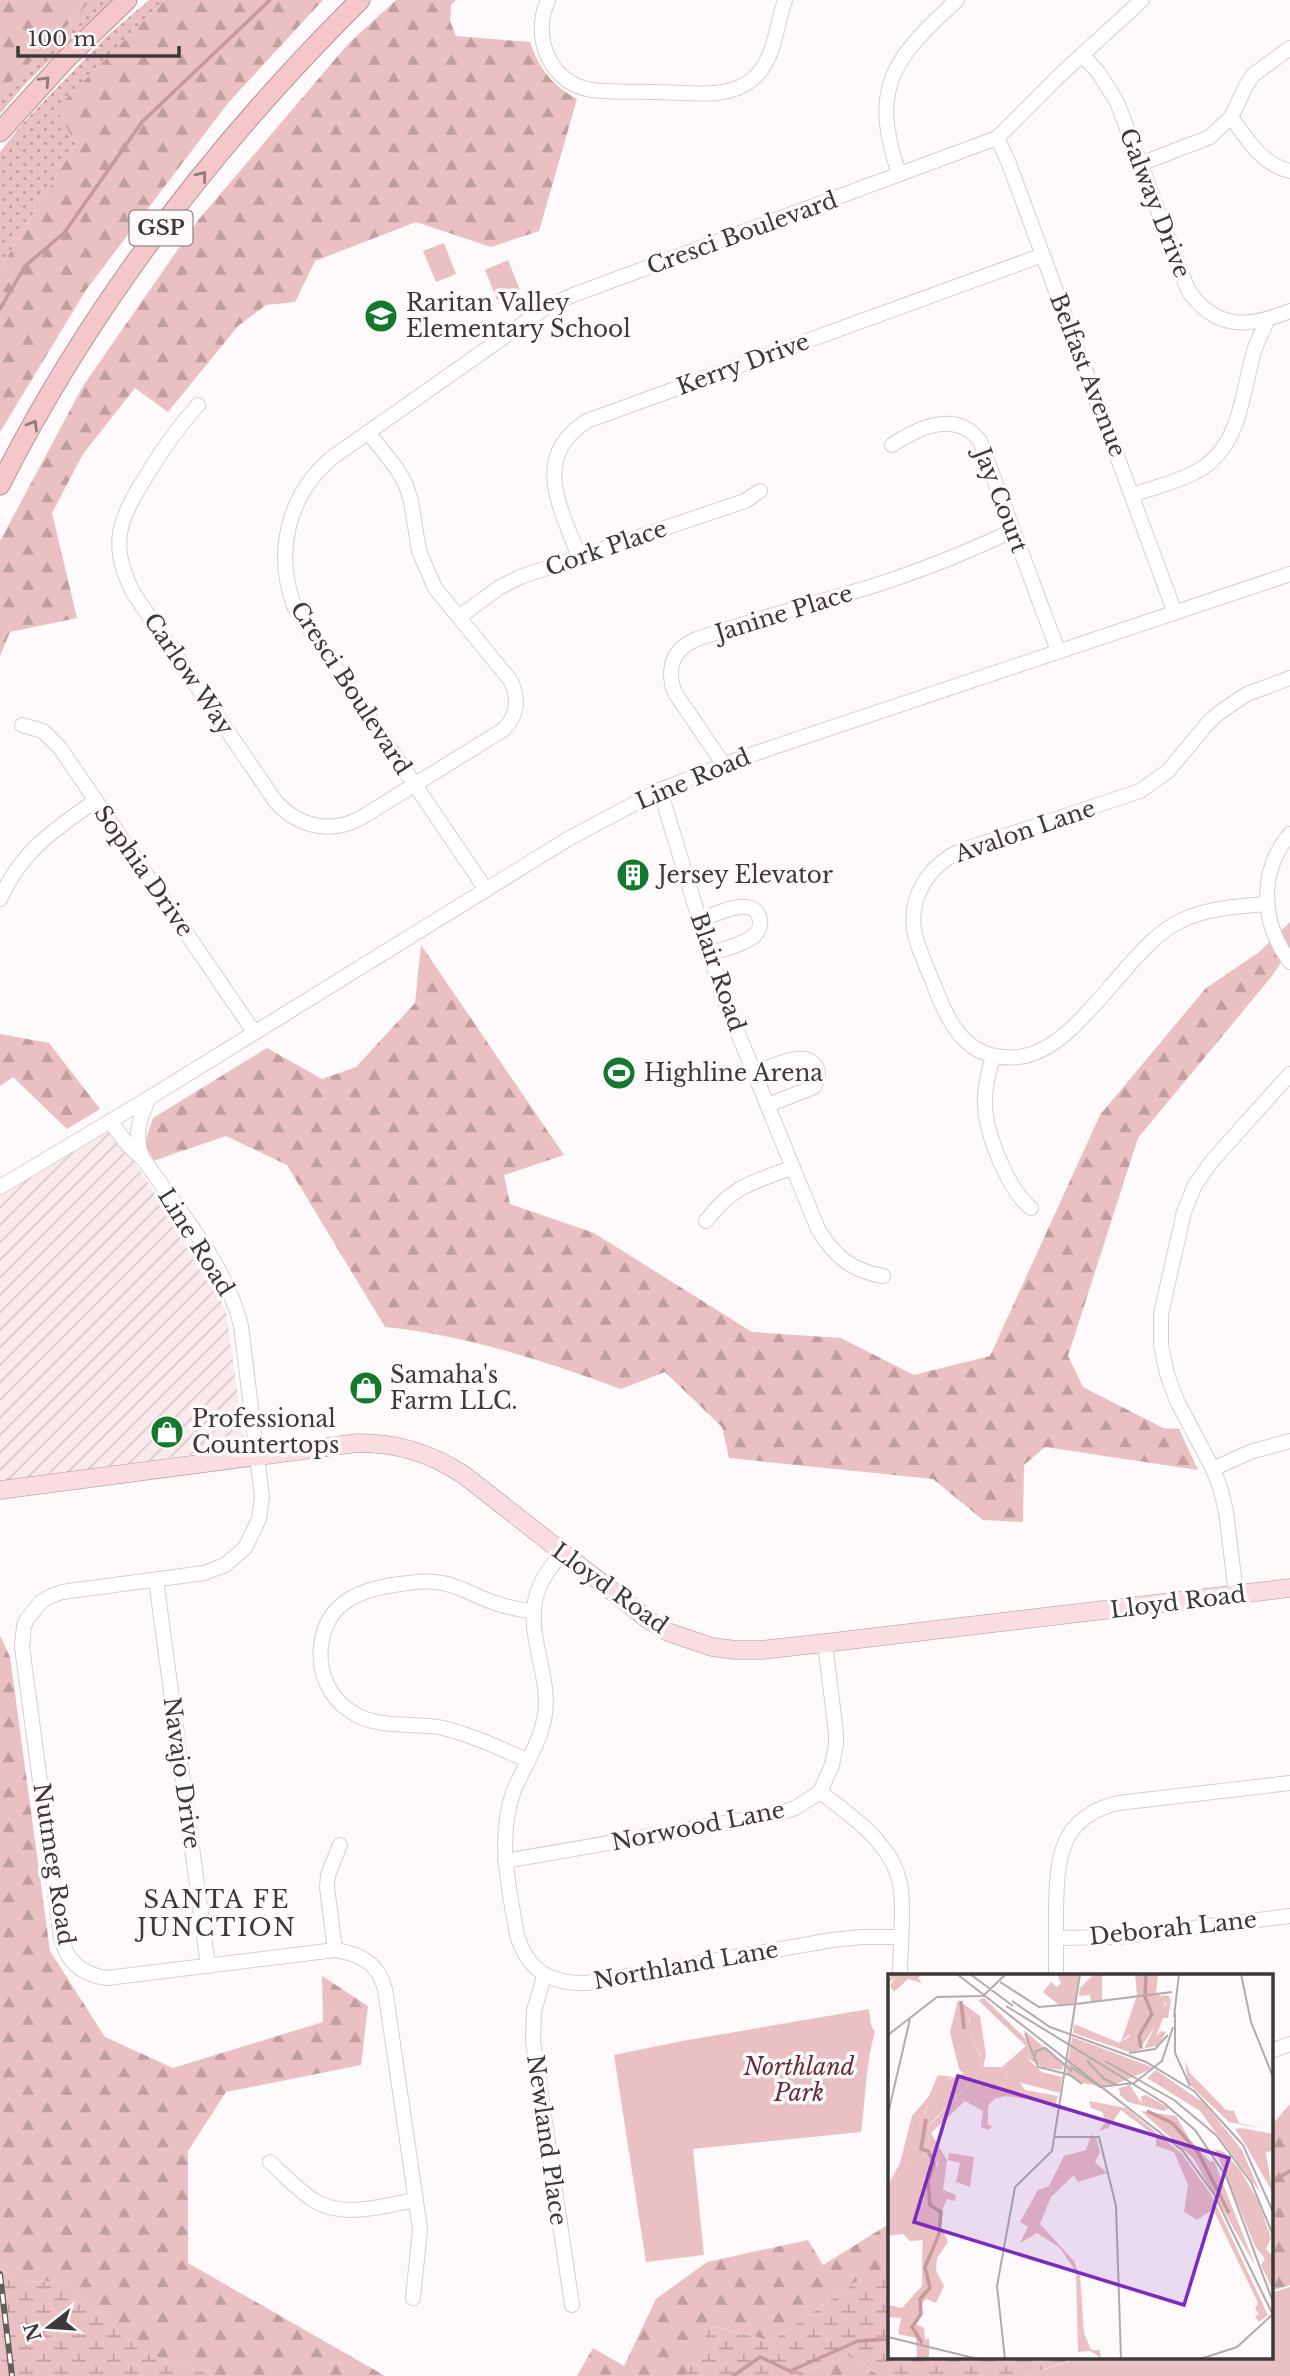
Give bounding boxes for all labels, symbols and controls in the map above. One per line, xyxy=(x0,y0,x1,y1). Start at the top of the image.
scale bar xyxy=(18,14,178,58)
text: 100 m xyxy=(28,26,96,52)
one-way arrow xyxy=(37,76,50,89)
street label: Galway Drive xyxy=(1114,124,1196,282)
one-way arrow xyxy=(193,172,206,184)
street label: Cresci Boulevard xyxy=(643,186,841,280)
road number: GSP xyxy=(130,210,192,246)
place label: Raritan Valley Elementary School xyxy=(406,289,631,343)
street label: Belfast Avenue xyxy=(1044,289,1132,461)
school or university icon: Raritan Valley Elementary School xyxy=(362,297,400,335)
street label: Kerry Drive xyxy=(673,327,813,401)
one-way arrow xyxy=(24,419,37,432)
street label: Jay Court xyxy=(967,441,1034,557)
street label: Cork Place xyxy=(542,514,670,582)
street label: Janine Place xyxy=(709,579,856,648)
street label: Cresci Boulevard xyxy=(285,596,417,780)
street label: Carlow Way xyxy=(138,608,240,740)
street label: Line Road xyxy=(632,742,754,816)
street label: Avalon Lane xyxy=(950,794,1099,868)
street label: Sophia Drive xyxy=(88,800,200,942)
building icon: Jersey Elevator xyxy=(614,856,652,894)
place label: Jersey Elevator xyxy=(655,861,833,889)
street label: Blair Road xyxy=(685,909,751,1035)
sports icon: Highline Arena xyxy=(600,1054,638,1092)
place label: Highline Arena xyxy=(644,1059,823,1087)
street label: Line Road xyxy=(152,1183,240,1301)
place label: Samaha's Farm LLC. xyxy=(390,1361,518,1415)
shop icon: Samaha's Farm LLC. xyxy=(347,1369,385,1407)
place label: Professional Countertops xyxy=(192,1405,339,1459)
shop icon: Professional Countertops xyxy=(148,1413,186,1451)
street label: Lloyd Road xyxy=(547,1537,673,1639)
street label: Lloyd Road xyxy=(1109,1580,1247,1624)
street label: Navajo Drive xyxy=(157,1695,207,1851)
street label: Nutmeg Road xyxy=(27,1781,81,1947)
street label: Norwood Lane xyxy=(609,1795,787,1857)
district label: SANTA FE JUNCTION xyxy=(134,1885,297,1942)
street label: Deborah Lane xyxy=(1088,1905,1258,1951)
street label: Northland Lane xyxy=(591,1935,781,1995)
inset map xyxy=(888,1974,1272,2358)
street label: Newland Place xyxy=(521,2053,573,2227)
park label: Northland Park xyxy=(742,2053,855,2107)
north arrow xyxy=(14,2292,84,2362)
text: N xyxy=(20,2320,47,2344)

